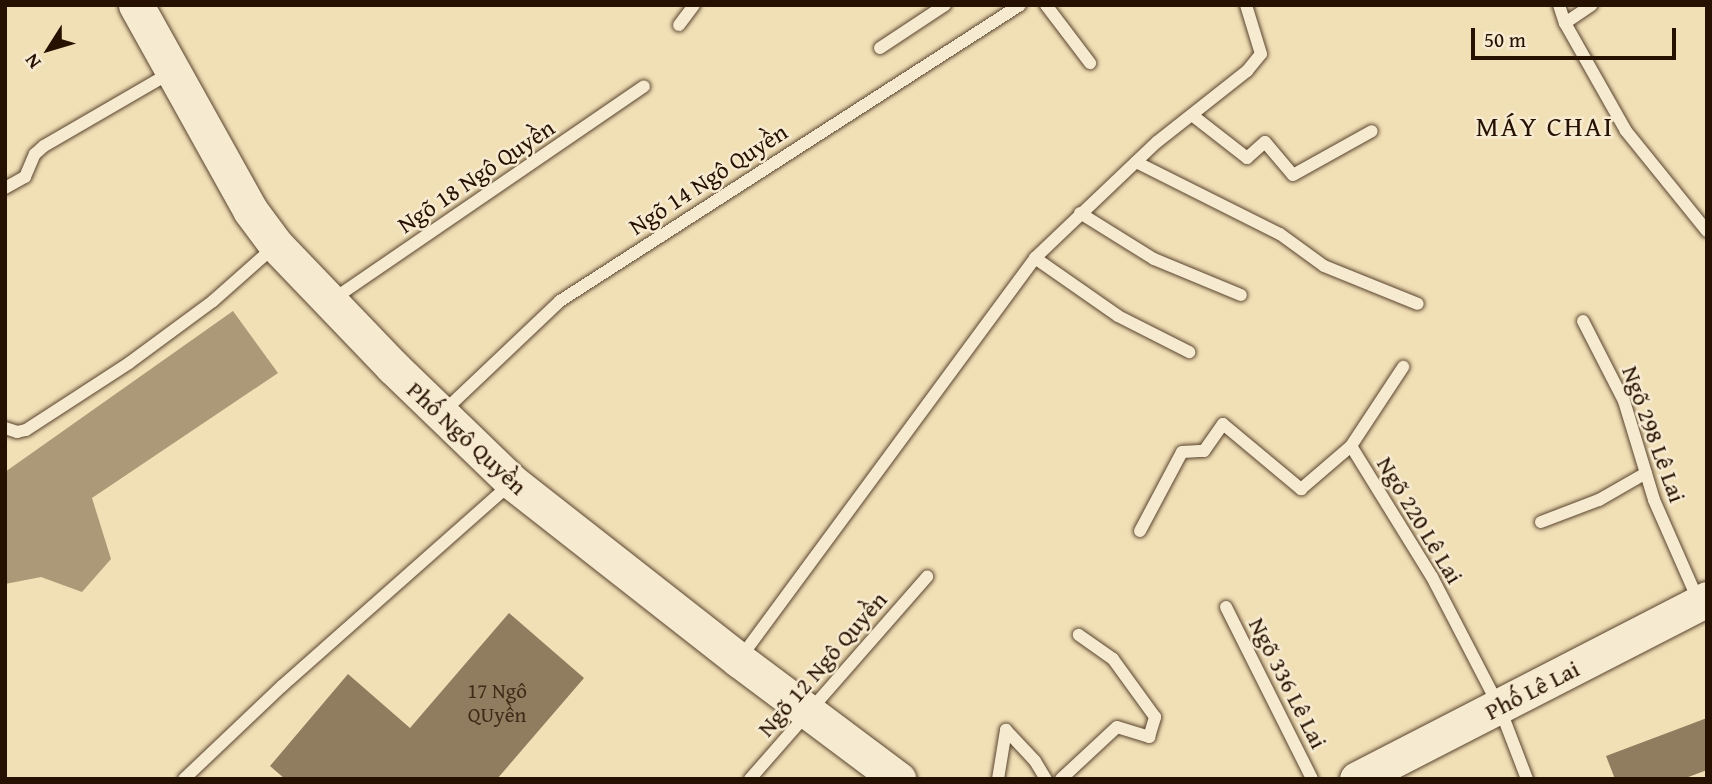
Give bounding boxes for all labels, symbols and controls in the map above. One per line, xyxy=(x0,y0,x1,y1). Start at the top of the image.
north arrow xyxy=(14,14,84,84)
scale bar xyxy=(1474,14,1679,58)
text: 50 m xyxy=(1484,24,1526,55)
text: N xyxy=(17,48,47,75)
district label: MÁY CHAI xyxy=(1477,109,1613,143)
street label: Ngõ 18 Ngô Quyền xyxy=(392,113,560,239)
street label: Ngõ 14 Ngô Quyền xyxy=(623,117,793,241)
street label: Ngõ 298 Lê Lai xyxy=(1616,362,1692,506)
street label: Phố Ngô Quyền xyxy=(401,375,533,501)
street label: Ngõ 220 Lê Lai xyxy=(1371,451,1469,589)
street label: Ngõ 12 Ngô Quyền xyxy=(751,586,893,742)
street label: Ngõ 336 Lê Lai xyxy=(1243,613,1333,753)
street label: Phố Lê Lai xyxy=(1480,654,1584,726)
house number: 17 Ngô QUyền xyxy=(467,678,527,728)

